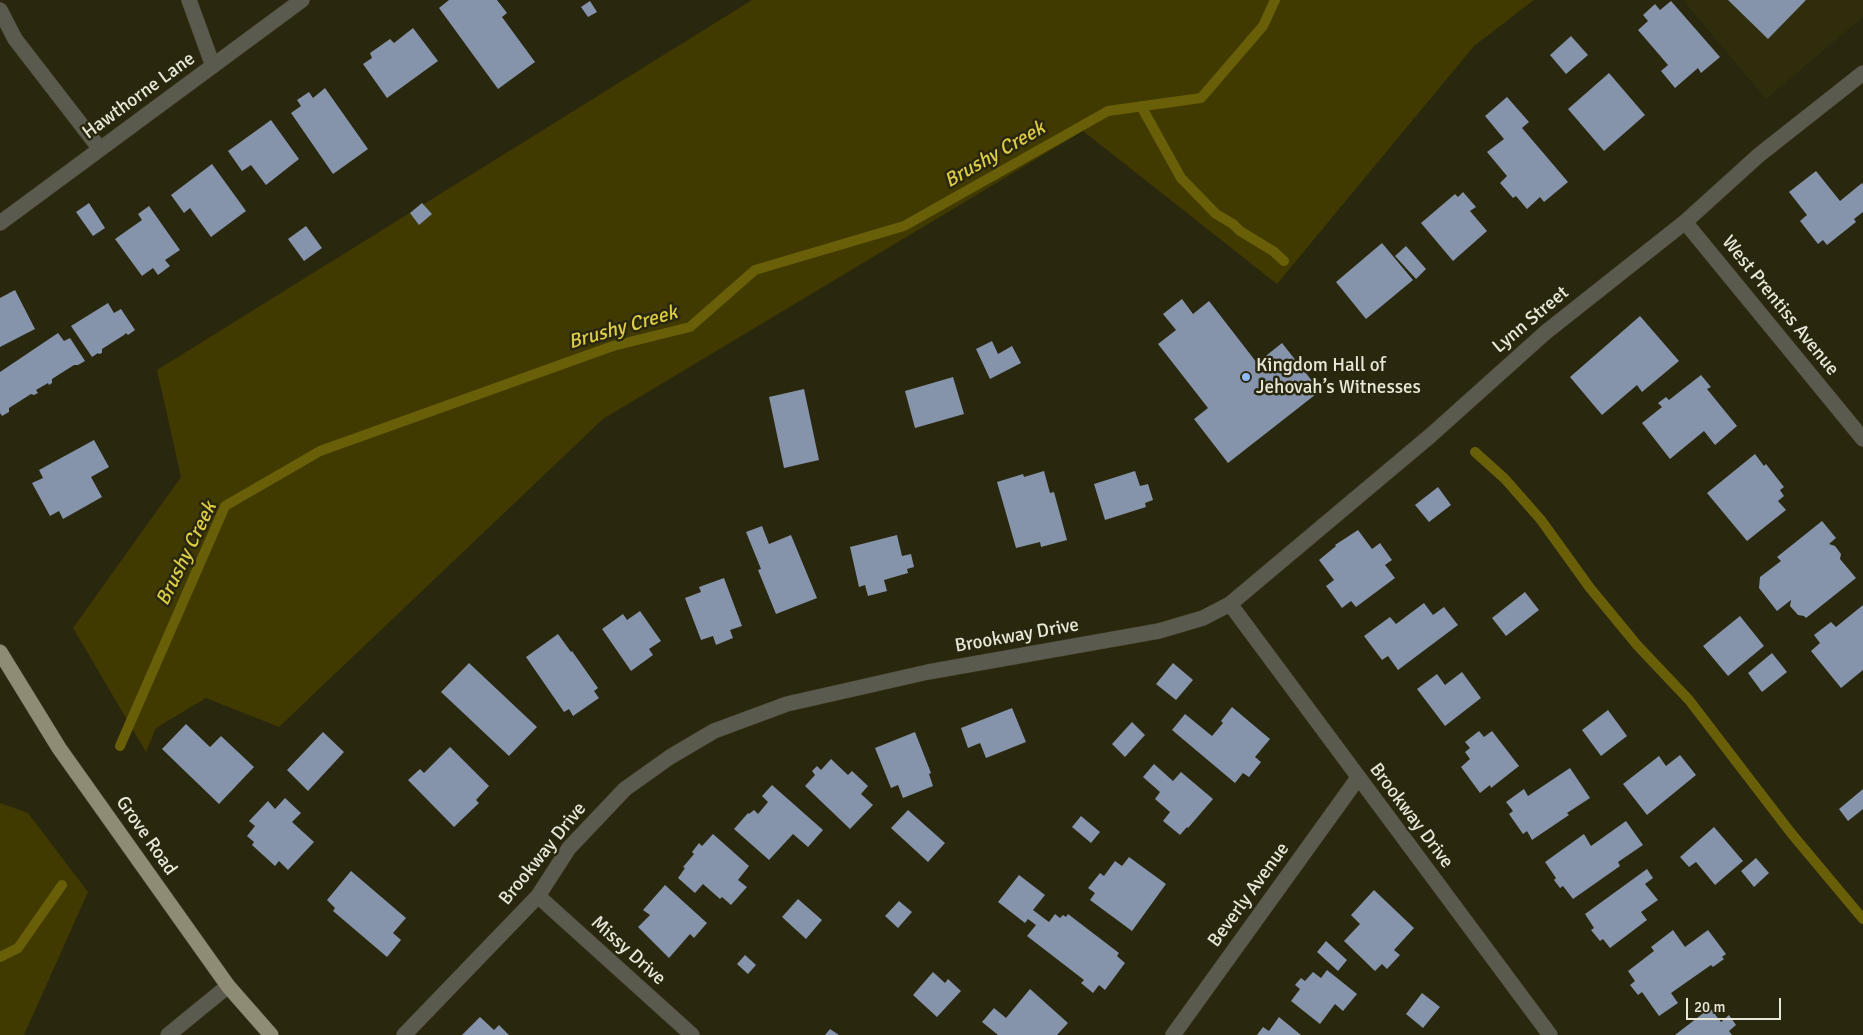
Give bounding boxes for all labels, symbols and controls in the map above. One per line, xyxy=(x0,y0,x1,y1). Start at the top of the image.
street label: Hawthorne Lane xyxy=(78,48,200,144)
water label: Brushy Creek xyxy=(940,117,1050,193)
street label: West Prentiss Avenue xyxy=(1717,232,1843,380)
street label: Lynn Street xyxy=(1488,282,1574,358)
water label: Brushy Creek xyxy=(566,301,680,355)
place label: Kingdom Hall of Jehovah’s Witnesses xyxy=(1256,355,1421,399)
marker: Kingdom Hall of Jehovah’s Witnesses xyxy=(1240,371,1252,383)
water label: Brushy Creek xyxy=(152,498,222,610)
street label: Brookway Drive xyxy=(953,614,1081,658)
street label: Brookway Drive xyxy=(1364,759,1458,873)
street label: Grove Road xyxy=(110,792,182,880)
street label: Brookway Drive xyxy=(495,798,591,910)
street label: Beverly Avenue xyxy=(1203,838,1295,952)
street label: Missy Drive xyxy=(586,912,670,990)
scale bar xyxy=(1688,988,1783,1020)
text: 20 m xyxy=(1694,998,1725,1016)

